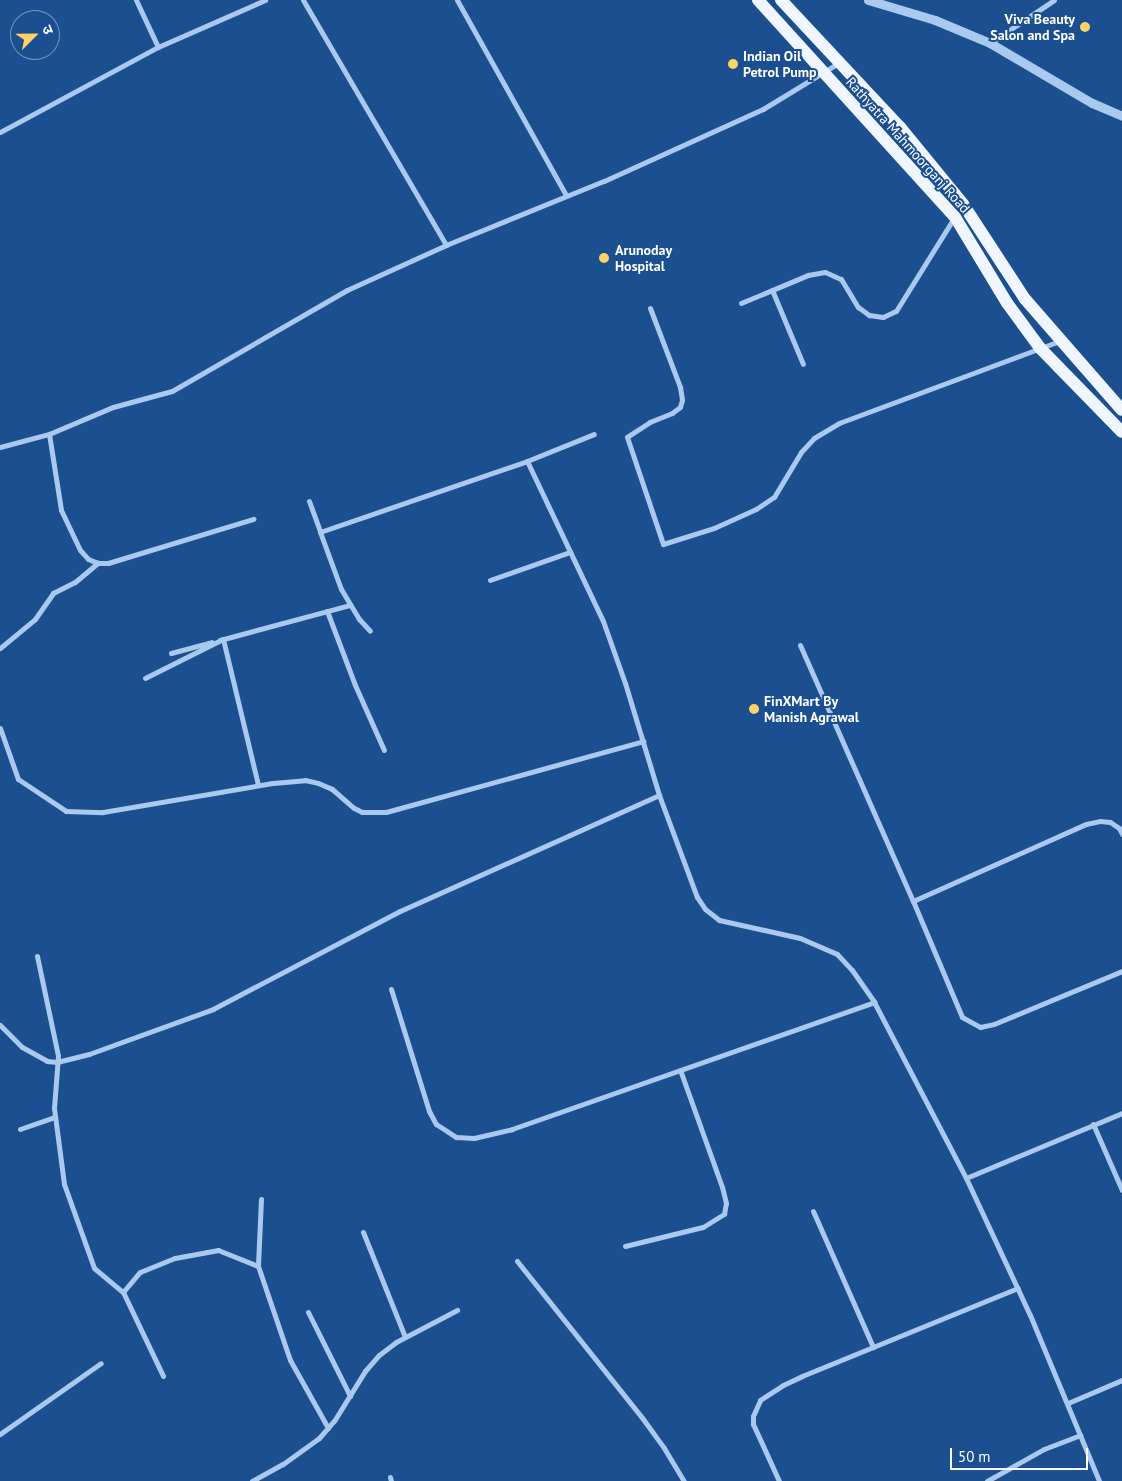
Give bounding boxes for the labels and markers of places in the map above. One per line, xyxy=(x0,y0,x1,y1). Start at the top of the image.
place label: Viva Beauty Salon and Spa xyxy=(990,11,1075,44)
marker: Viva Beauty Salon and Spa xyxy=(1079,21,1091,33)
place label: Indian Oil Petrol Pump xyxy=(743,48,817,80)
marker: Indian Oil Petrol Pump xyxy=(727,58,739,70)
place label: Arunoday Hospital xyxy=(615,242,672,274)
marker: Arunoday Hospital xyxy=(597,251,611,265)
place label: FinXMart By Manish Agrawal xyxy=(764,693,859,726)
marker: FinXMart By Manish Agrawal xyxy=(748,703,760,715)

